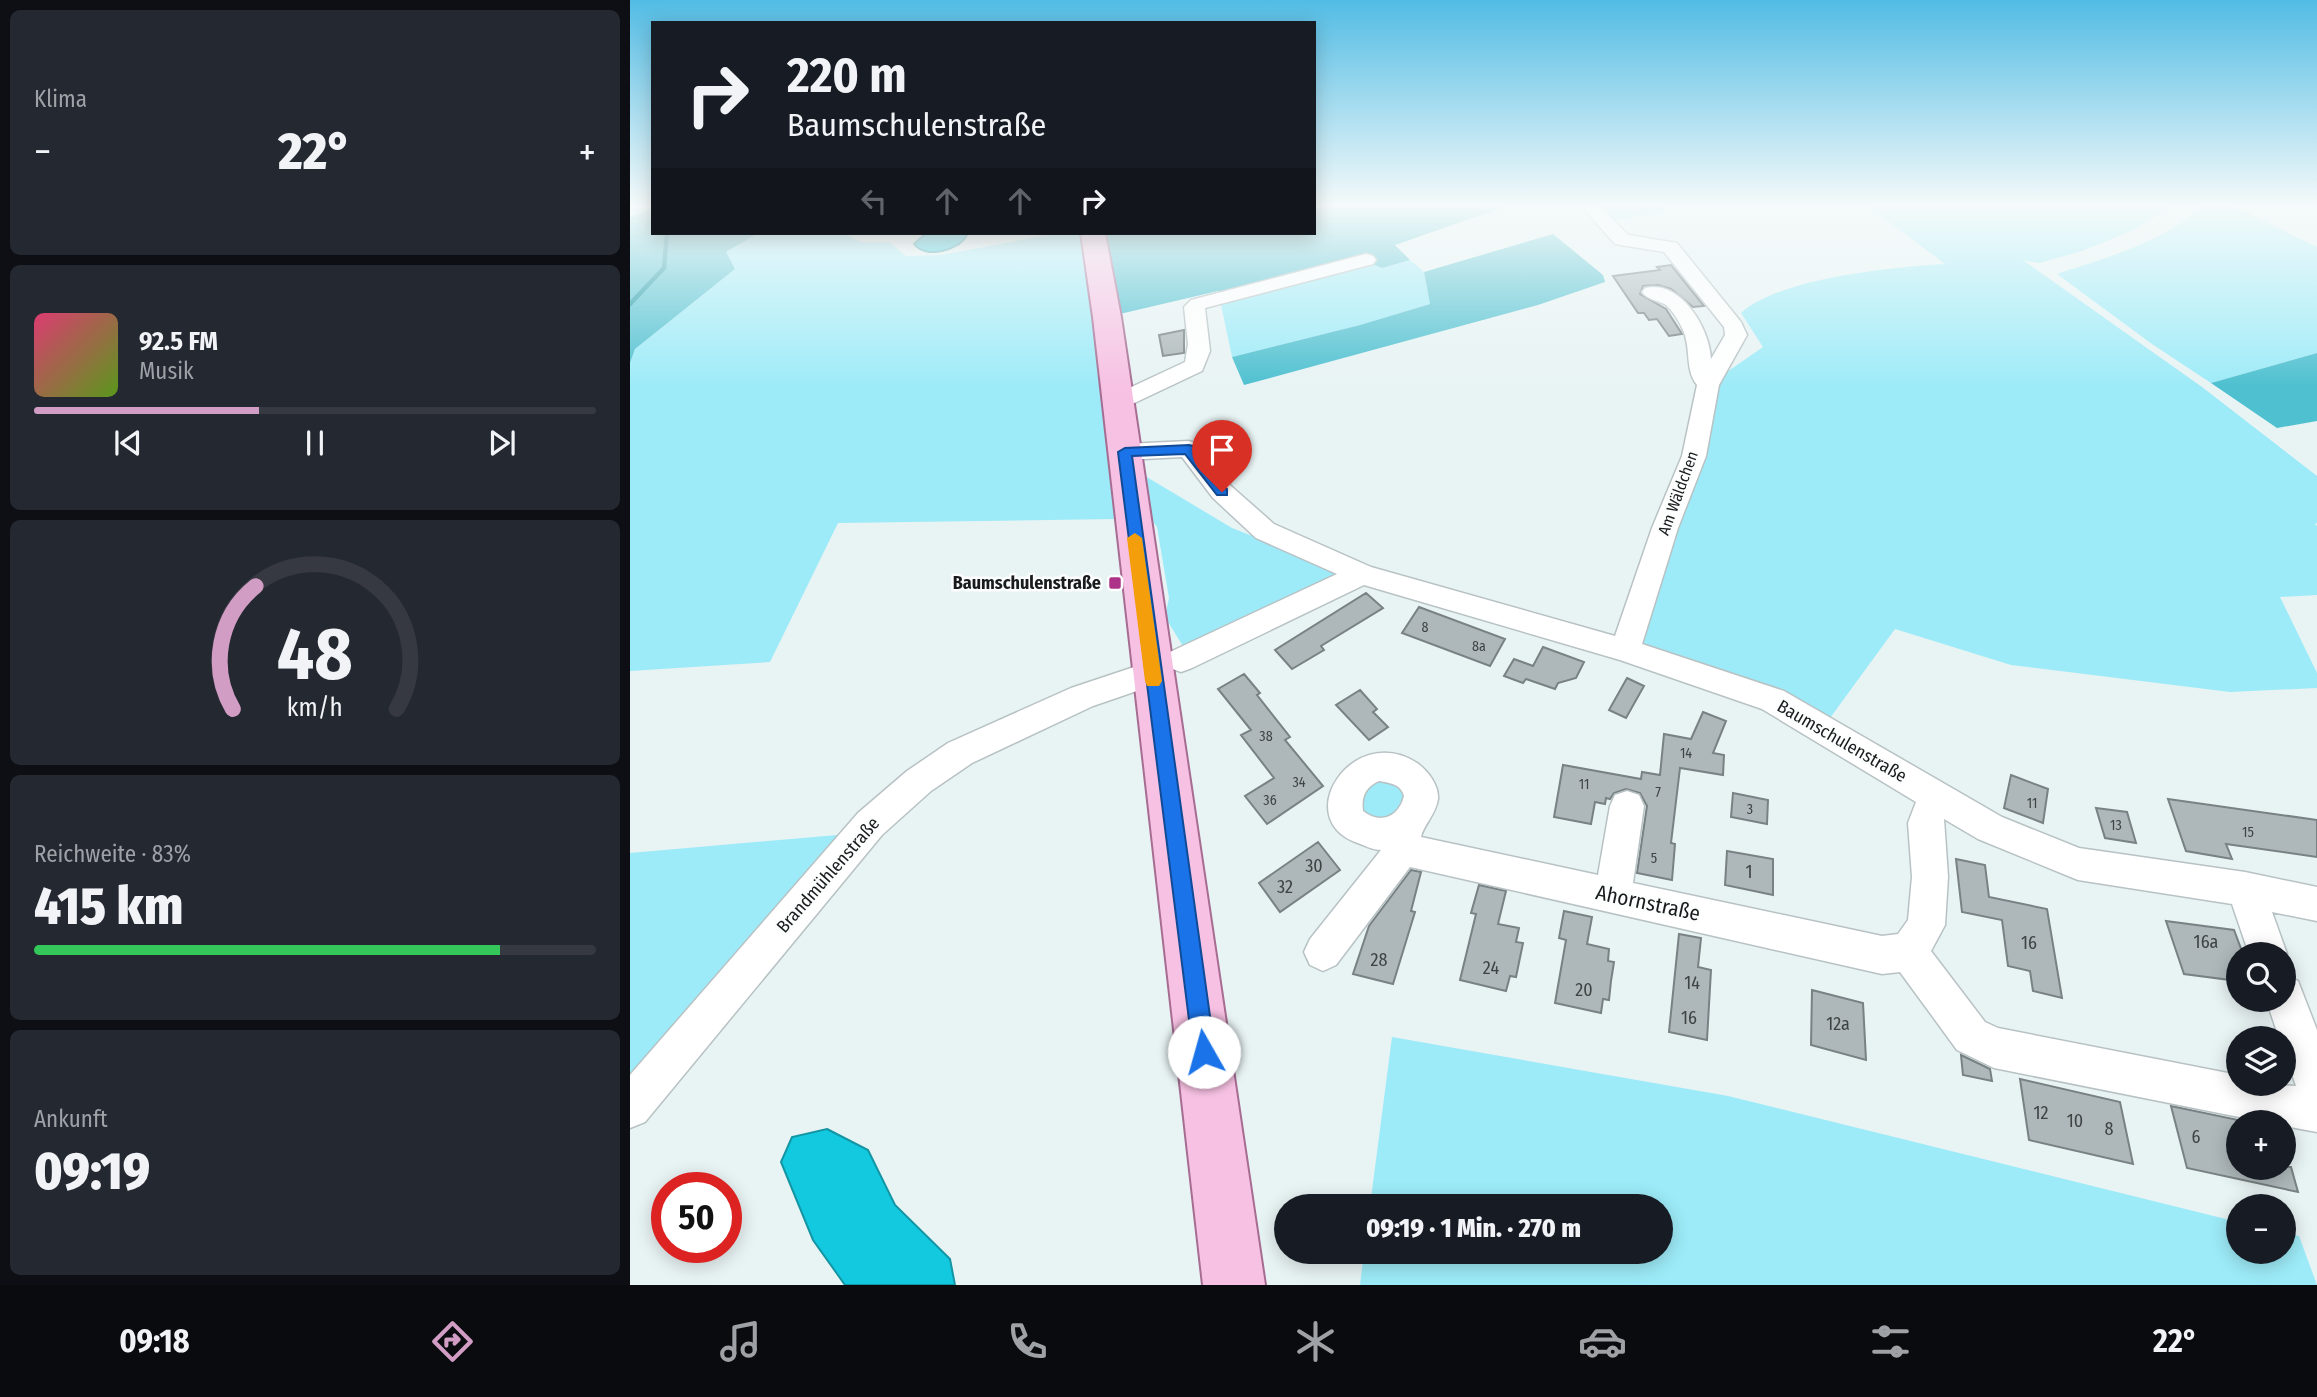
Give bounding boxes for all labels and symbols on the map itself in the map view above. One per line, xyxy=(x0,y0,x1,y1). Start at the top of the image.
pin xyxy=(1192,420,1252,492)
street label: Am Wäldchen xyxy=(1654,448,1702,538)
place label: Baumschulenstraße xyxy=(953,572,1101,594)
marker: Baumschulenstraße xyxy=(1107,575,1123,591)
house number: 8 xyxy=(1422,619,1429,636)
house number: 8a xyxy=(1472,638,1486,655)
street label: Baumschulenstraße xyxy=(1773,695,1911,787)
house number: 38 xyxy=(1259,728,1273,745)
house number: 14 xyxy=(1680,745,1692,762)
house number: 34 xyxy=(1292,774,1306,791)
house number: 11 xyxy=(1579,776,1589,793)
house number: 7 xyxy=(1655,784,1661,801)
house number: 36 xyxy=(1263,792,1277,809)
house number: 11 xyxy=(2027,795,2037,812)
house number: 3 xyxy=(1747,801,1753,818)
street label: Brandmühlenstraße xyxy=(772,813,884,937)
house number: 13 xyxy=(2110,817,2122,834)
house number: 15 xyxy=(2242,824,2254,841)
house number: 5 xyxy=(1651,850,1657,867)
house number: 30 xyxy=(1305,855,1323,877)
house number: 1 xyxy=(1745,861,1753,883)
house number: 32 xyxy=(1277,876,1293,898)
street label: Ahornstraße xyxy=(1593,879,1703,927)
house number: 16a xyxy=(2194,931,2219,953)
house number: 16 xyxy=(2021,932,2037,954)
house number: 28 xyxy=(1371,949,1387,971)
house number: 24 xyxy=(1483,957,1499,979)
house number: 14 xyxy=(1684,972,1700,994)
house number: 20 xyxy=(1575,979,1593,1001)
house number: 16 xyxy=(1681,1007,1697,1029)
house number: 12a xyxy=(1826,1013,1850,1035)
position arrow xyxy=(1167,1015,1241,1089)
house number: 12 xyxy=(2034,1102,2049,1124)
house number: 10 xyxy=(2067,1110,2083,1132)
house number: 8 xyxy=(2105,1118,2114,1140)
house number: 6 xyxy=(2192,1126,2201,1148)
speed limit sign: 50 xyxy=(651,1172,742,1263)

